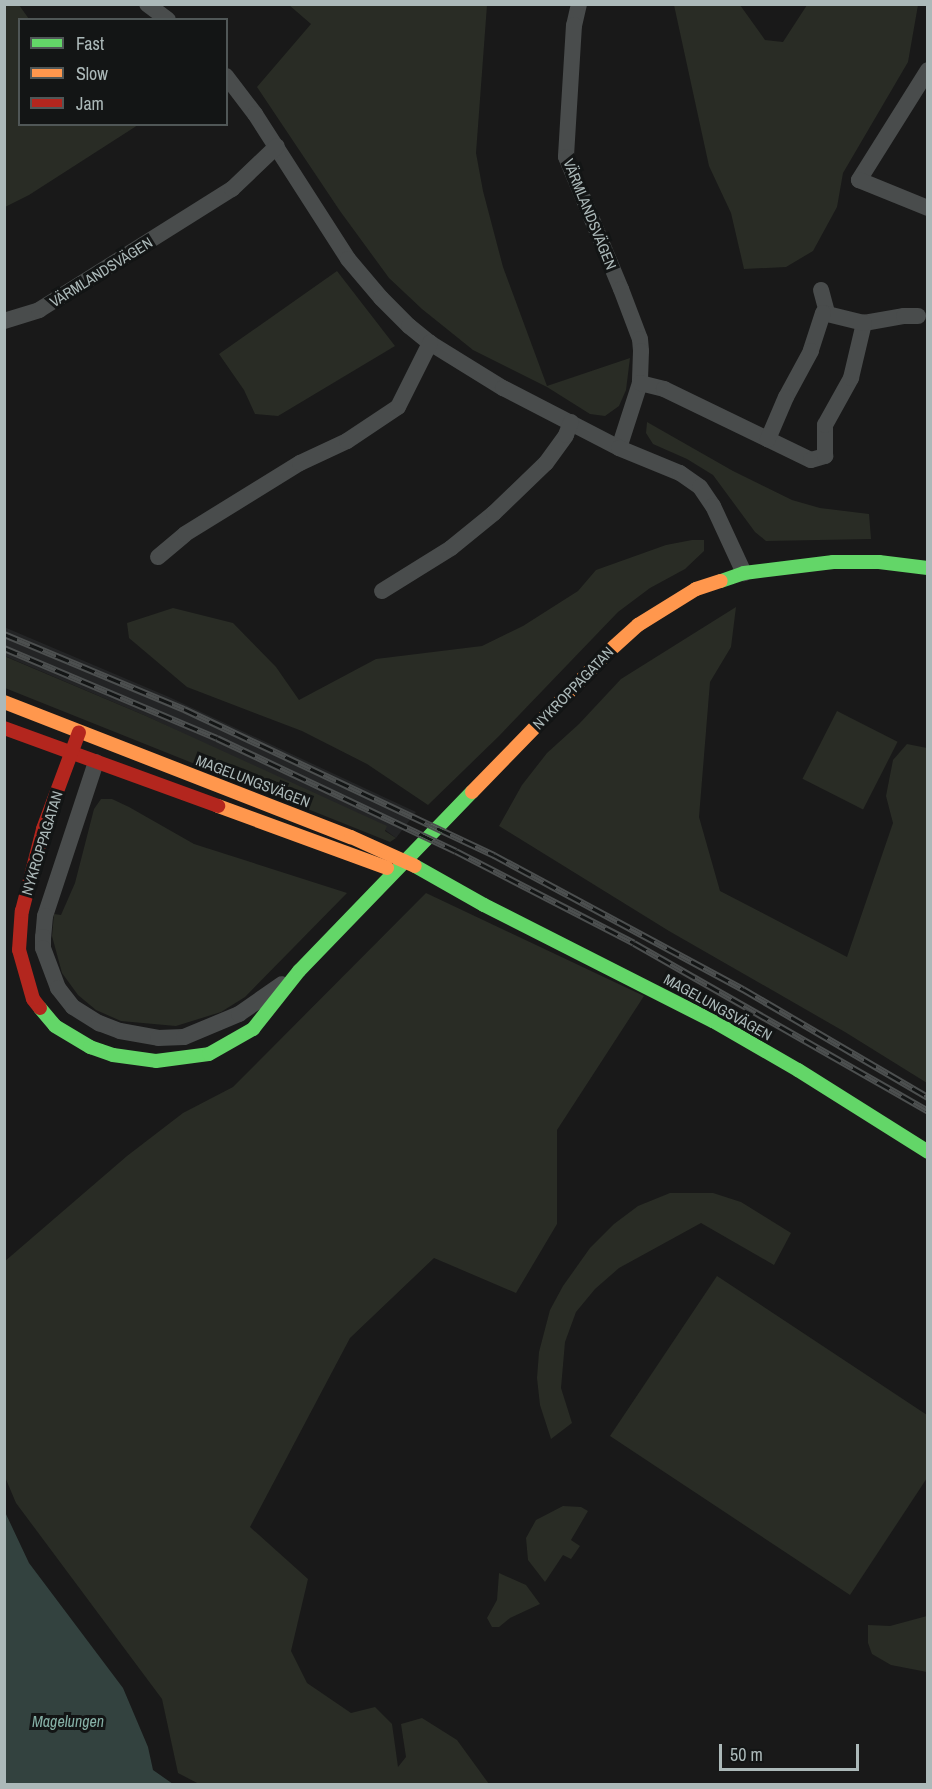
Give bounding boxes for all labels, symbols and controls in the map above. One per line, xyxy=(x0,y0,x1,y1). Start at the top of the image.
legend xyxy=(18,18,228,126)
text: Fast xyxy=(76,31,104,56)
text: Slow xyxy=(76,61,108,86)
text: Jam xyxy=(76,91,104,116)
street label: VÄRMLANDSVÄGEN xyxy=(560,156,620,272)
street label: VÄRMLANDSVÄGEN xyxy=(46,233,156,311)
street label: NYKROPPAGATAN xyxy=(529,643,617,733)
street label: MAGELUNGSVÄGEN xyxy=(193,751,313,811)
street label: NYKROPPAGATAN xyxy=(18,789,66,897)
street label: MAGELUNGSVÄGEN xyxy=(661,970,775,1044)
water label: Magelungen xyxy=(32,1711,104,1731)
scale bar xyxy=(722,1732,862,1770)
text: 50 m xyxy=(730,1742,763,1767)

